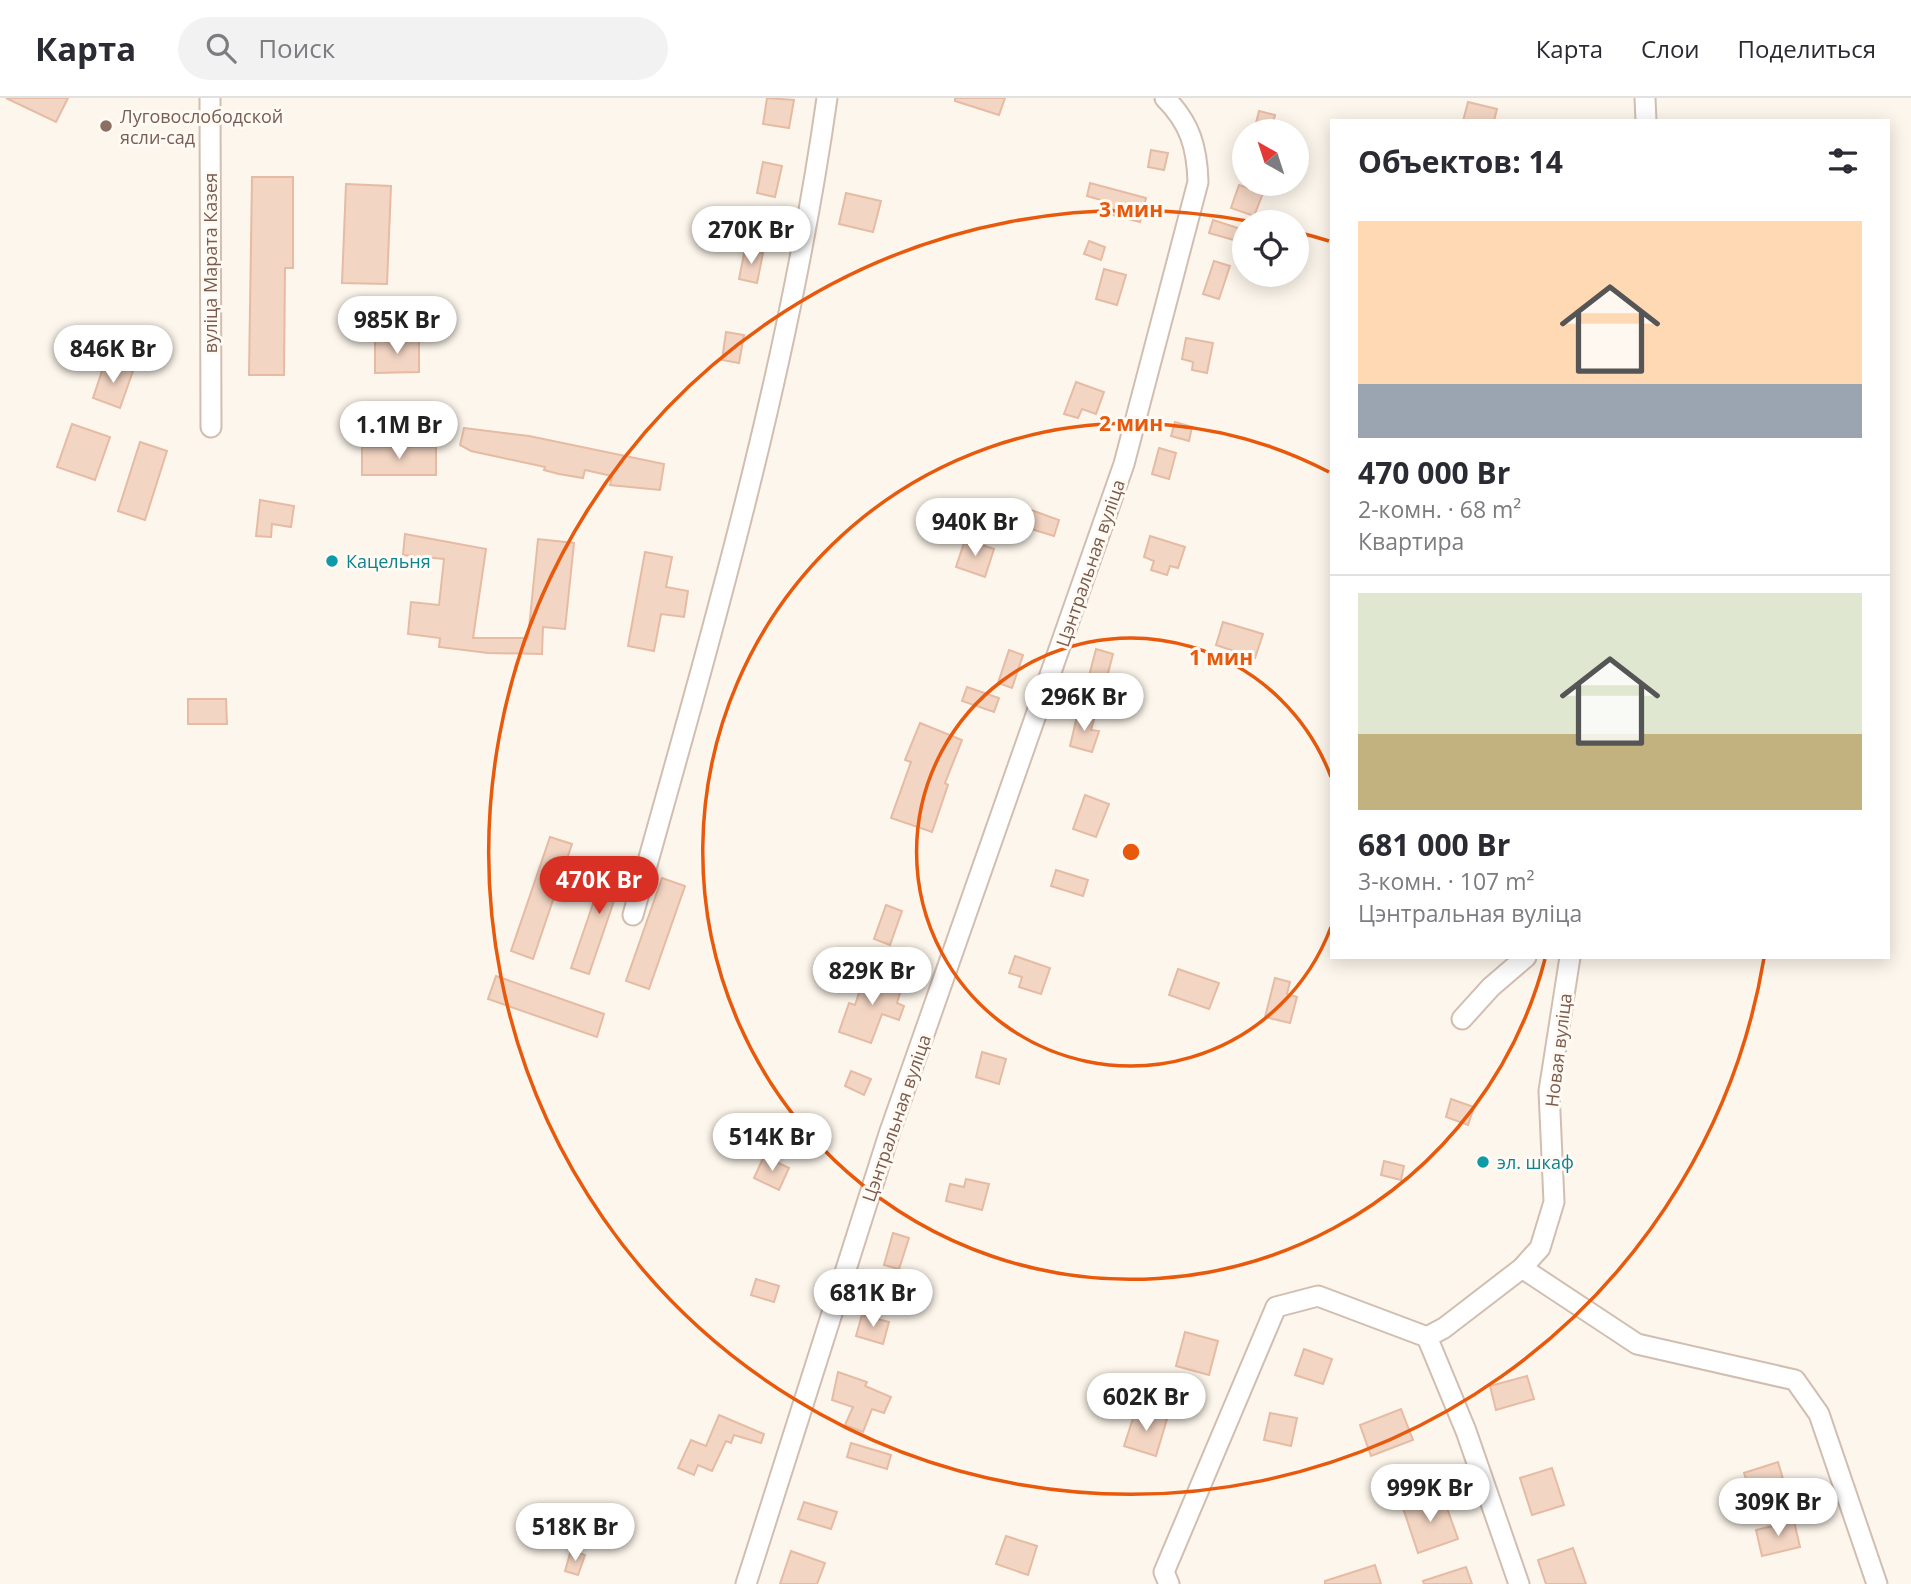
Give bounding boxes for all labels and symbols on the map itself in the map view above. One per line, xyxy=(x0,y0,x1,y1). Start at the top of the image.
place label: Луговослободской ясли-сад xyxy=(120,104,283,149)
marker: Луговослободской ясли-сад xyxy=(98,118,114,134)
north arrow xyxy=(1232,119,1309,196)
street label: вуліца Марата Казея xyxy=(198,173,222,353)
text: 3 мин xyxy=(1099,195,1163,223)
pin: 270K Br xyxy=(686,206,816,266)
pin: 985K Br xyxy=(332,296,462,356)
pin: 846K Br xyxy=(48,326,178,385)
pin: 1.1M Br xyxy=(334,402,464,461)
text: 2 мин xyxy=(1099,409,1163,437)
street label: Цэнтральная вуліца xyxy=(1050,476,1130,650)
pin: 940K Br xyxy=(910,498,1040,558)
place label: Кацельня xyxy=(346,549,431,573)
marker: Кацельня xyxy=(324,553,340,569)
text: 1 мин xyxy=(1189,643,1253,671)
pin: 296K Br xyxy=(1019,674,1149,733)
centre of rings xyxy=(1119,840,1143,864)
pin: 470K Br xyxy=(534,856,664,916)
pin: 829K Br xyxy=(807,948,937,1007)
street label: Новая вуліца xyxy=(1539,992,1577,1108)
street label: Цэнтральная вуліца xyxy=(856,1031,936,1205)
pin: 514K Br xyxy=(707,1114,837,1173)
place label: эл. шкаф xyxy=(1497,1150,1574,1174)
marker: эл. шкаф xyxy=(1475,1154,1491,1170)
pin: 681K Br xyxy=(808,1270,938,1329)
pin: 602K Br xyxy=(1081,1374,1211,1433)
pin: 999K Br xyxy=(1365,1464,1495,1524)
pin: 309K Br xyxy=(1713,1478,1843,1538)
pin: 518K Br xyxy=(510,1504,640,1563)

